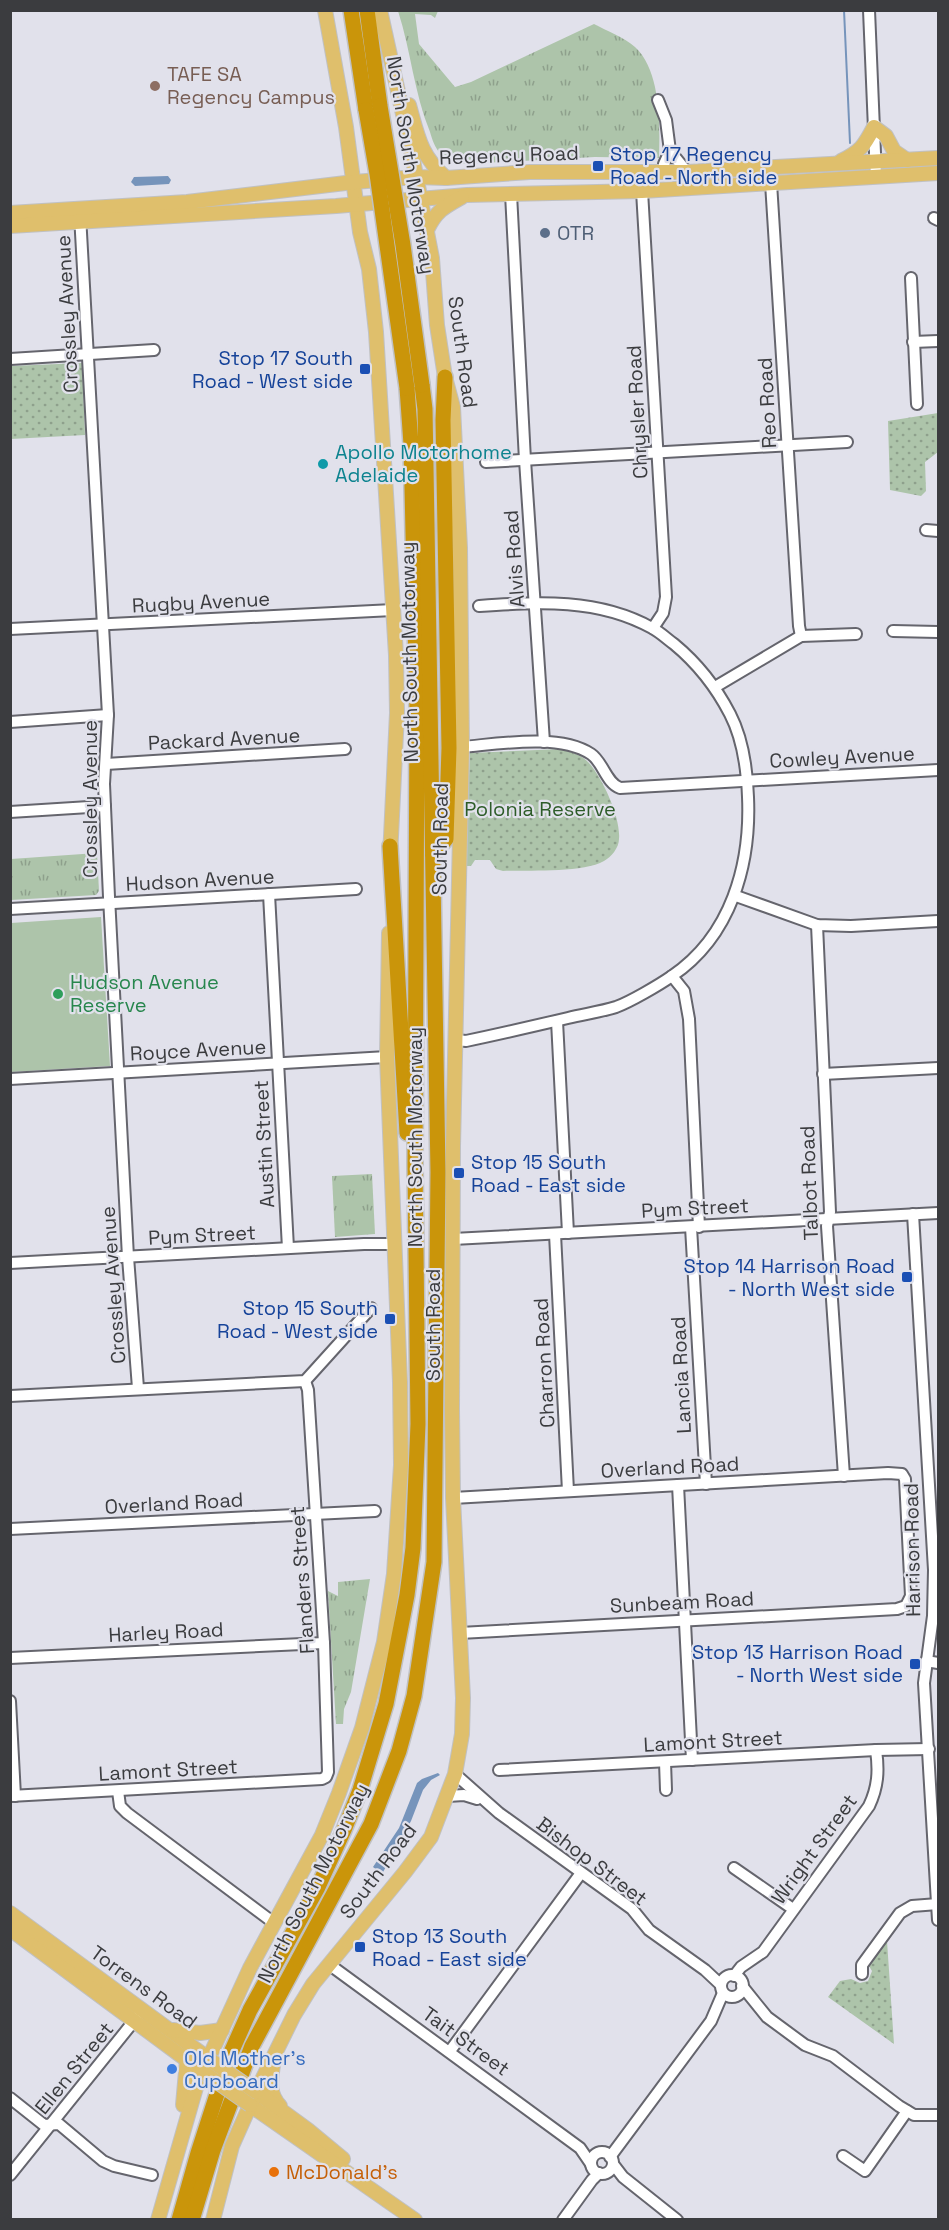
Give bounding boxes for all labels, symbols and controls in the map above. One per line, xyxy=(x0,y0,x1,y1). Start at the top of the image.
street label: North South Motorway xyxy=(381,54,441,276)
place label: TAFE SA Regency Campus xyxy=(167,61,335,110)
marker: TAFE SA Regency Campus xyxy=(148,79,162,93)
street label: Regency Road xyxy=(439,140,579,170)
place label: Stop 17 Regency Road - North side xyxy=(610,141,777,190)
marker: Stop 17 Regency Road - North side xyxy=(591,159,605,173)
place label: OTR xyxy=(557,220,594,246)
marker: OTR xyxy=(538,226,552,240)
street label: Crossley Avenue xyxy=(50,234,84,394)
street label: South Road xyxy=(442,294,484,410)
street label: Chrysler Road xyxy=(621,344,653,480)
place label: Stop 17 South Road - West side xyxy=(192,345,353,394)
street label: Reo Road xyxy=(752,357,782,449)
marker: Stop 17 South Road - West side xyxy=(358,362,372,376)
place label: Apollo Motorhome Adelaide xyxy=(335,439,512,488)
marker: Apollo Motorhome Adelaide xyxy=(316,457,330,471)
street label: Alvis Road xyxy=(498,509,530,609)
street label: North South Motorway xyxy=(394,542,424,762)
street label: Rugby Avenue xyxy=(131,585,271,619)
street label: Crossley Avenue xyxy=(77,720,103,878)
street label: Packard Avenue xyxy=(147,722,301,756)
street label: Cowley Avenue xyxy=(769,740,915,774)
street label: South Road xyxy=(426,783,454,895)
park label: Polonia Reserve xyxy=(464,796,616,822)
street label: Hudson Avenue xyxy=(125,863,275,897)
place label: Hudson Avenue Reserve xyxy=(70,969,219,1018)
marker: Hudson Avenue Reserve xyxy=(51,987,65,1001)
street label: North South Motorway xyxy=(402,1027,428,1247)
street label: Royce Avenue xyxy=(129,1033,267,1067)
street label: Austin Street xyxy=(248,1080,280,1208)
street label: Talbot Road xyxy=(794,1125,824,1241)
place label: Stop 15 South Road - East side xyxy=(471,1149,626,1198)
marker: Stop 15 South Road - East side xyxy=(452,1166,466,1180)
street label: Pym Street xyxy=(641,1192,749,1224)
street label: Crossley Avenue xyxy=(95,1205,131,1365)
street label: Pym Street xyxy=(148,1219,256,1251)
place label: Stop 14 Harrison Road - North West side xyxy=(684,1253,895,1302)
street label: South Road xyxy=(420,1269,446,1381)
marker: Stop 14 Harrison Road - North West side xyxy=(900,1270,914,1284)
place label: Stop 15 South Road - West side xyxy=(217,1295,378,1344)
street label: Charron Road xyxy=(528,1297,560,1429)
marker: Stop 15 South Road - West side xyxy=(383,1312,397,1326)
street label: Lancia Road xyxy=(665,1316,697,1434)
street label: Overland Road xyxy=(600,1450,740,1484)
street label: Harrison Road xyxy=(898,1483,926,1617)
street label: Overland Road xyxy=(104,1486,244,1520)
street label: Flanders Street xyxy=(284,1505,320,1655)
street label: Sunbeam Road xyxy=(609,1585,755,1619)
street label: Harley Road xyxy=(108,1616,224,1648)
place label: Stop 13 Harrison Road - North West side xyxy=(692,1639,903,1688)
marker: Stop 13 Harrison Road - North West side xyxy=(908,1657,922,1671)
street label: Lamont Street xyxy=(643,1724,783,1758)
street label: Lamont Street xyxy=(98,1753,238,1787)
street label: North South Motorway xyxy=(251,1779,375,1987)
street label: Wright Street xyxy=(765,1789,863,1909)
street label: Bishop Street xyxy=(531,1811,653,1911)
street label: South Road xyxy=(334,1818,422,1924)
place label: Stop 13 South Road - East side xyxy=(372,1923,527,1972)
street label: Torrens Road xyxy=(86,1940,202,2034)
marker: Stop 13 South Road - East side xyxy=(353,1940,367,1954)
street label: Tait Street xyxy=(417,2001,515,2081)
street label: Ellen Street xyxy=(29,2017,119,2119)
place label: Old Mother's Cupboard xyxy=(184,2045,306,2094)
marker: Old Mother's Cupboard xyxy=(165,2062,179,2076)
place label: McDonald's xyxy=(286,2159,398,2185)
marker: McDonald's xyxy=(267,2165,281,2179)

